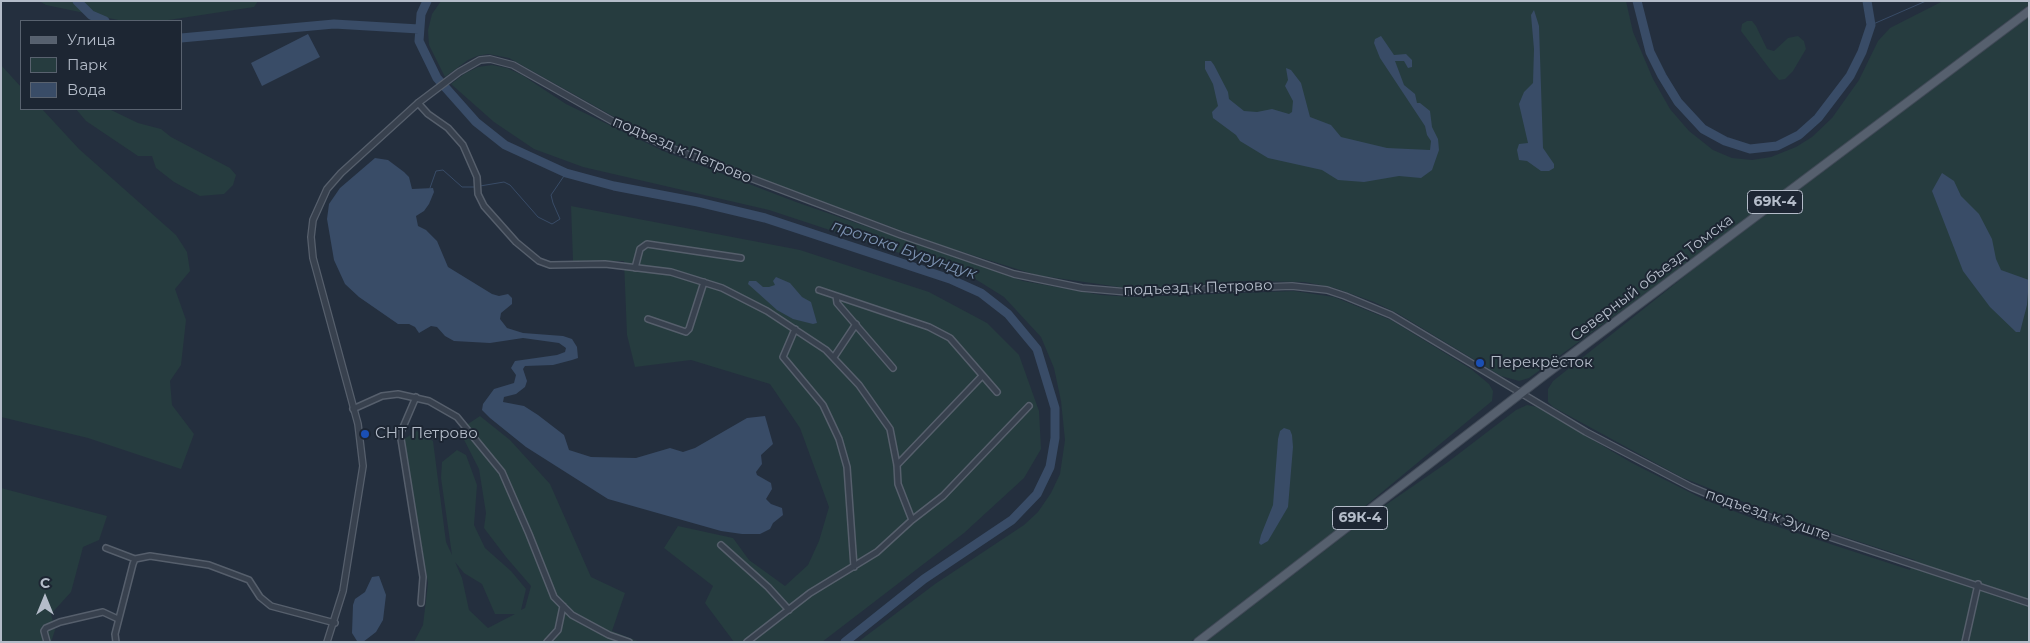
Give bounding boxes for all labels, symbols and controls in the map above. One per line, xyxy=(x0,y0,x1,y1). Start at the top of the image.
legend xyxy=(20,20,182,110)
text: Улица xyxy=(67,30,115,49)
text: Парк xyxy=(67,55,107,74)
text: Вода xyxy=(67,80,106,99)
street label: подъезд к Петрово xyxy=(610,113,754,187)
road number: 69К-4 xyxy=(1748,190,1802,213)
street label: Северный объезд Томска xyxy=(1567,211,1737,345)
water label: протока Бурундук xyxy=(829,216,979,284)
street label: подъезд к Петрово xyxy=(1123,276,1273,300)
place label: Перекрёсток xyxy=(1490,354,1593,372)
marker: Перекрёсток xyxy=(1474,357,1486,369)
place label: СНТ Петрово xyxy=(375,425,478,443)
marker: СНТ Петрово xyxy=(359,428,371,440)
street label: подъезд к Эуште xyxy=(1703,485,1833,545)
road number: 69К-4 xyxy=(1332,506,1388,530)
north arrow xyxy=(20,573,70,623)
text: С xyxy=(40,574,50,592)

